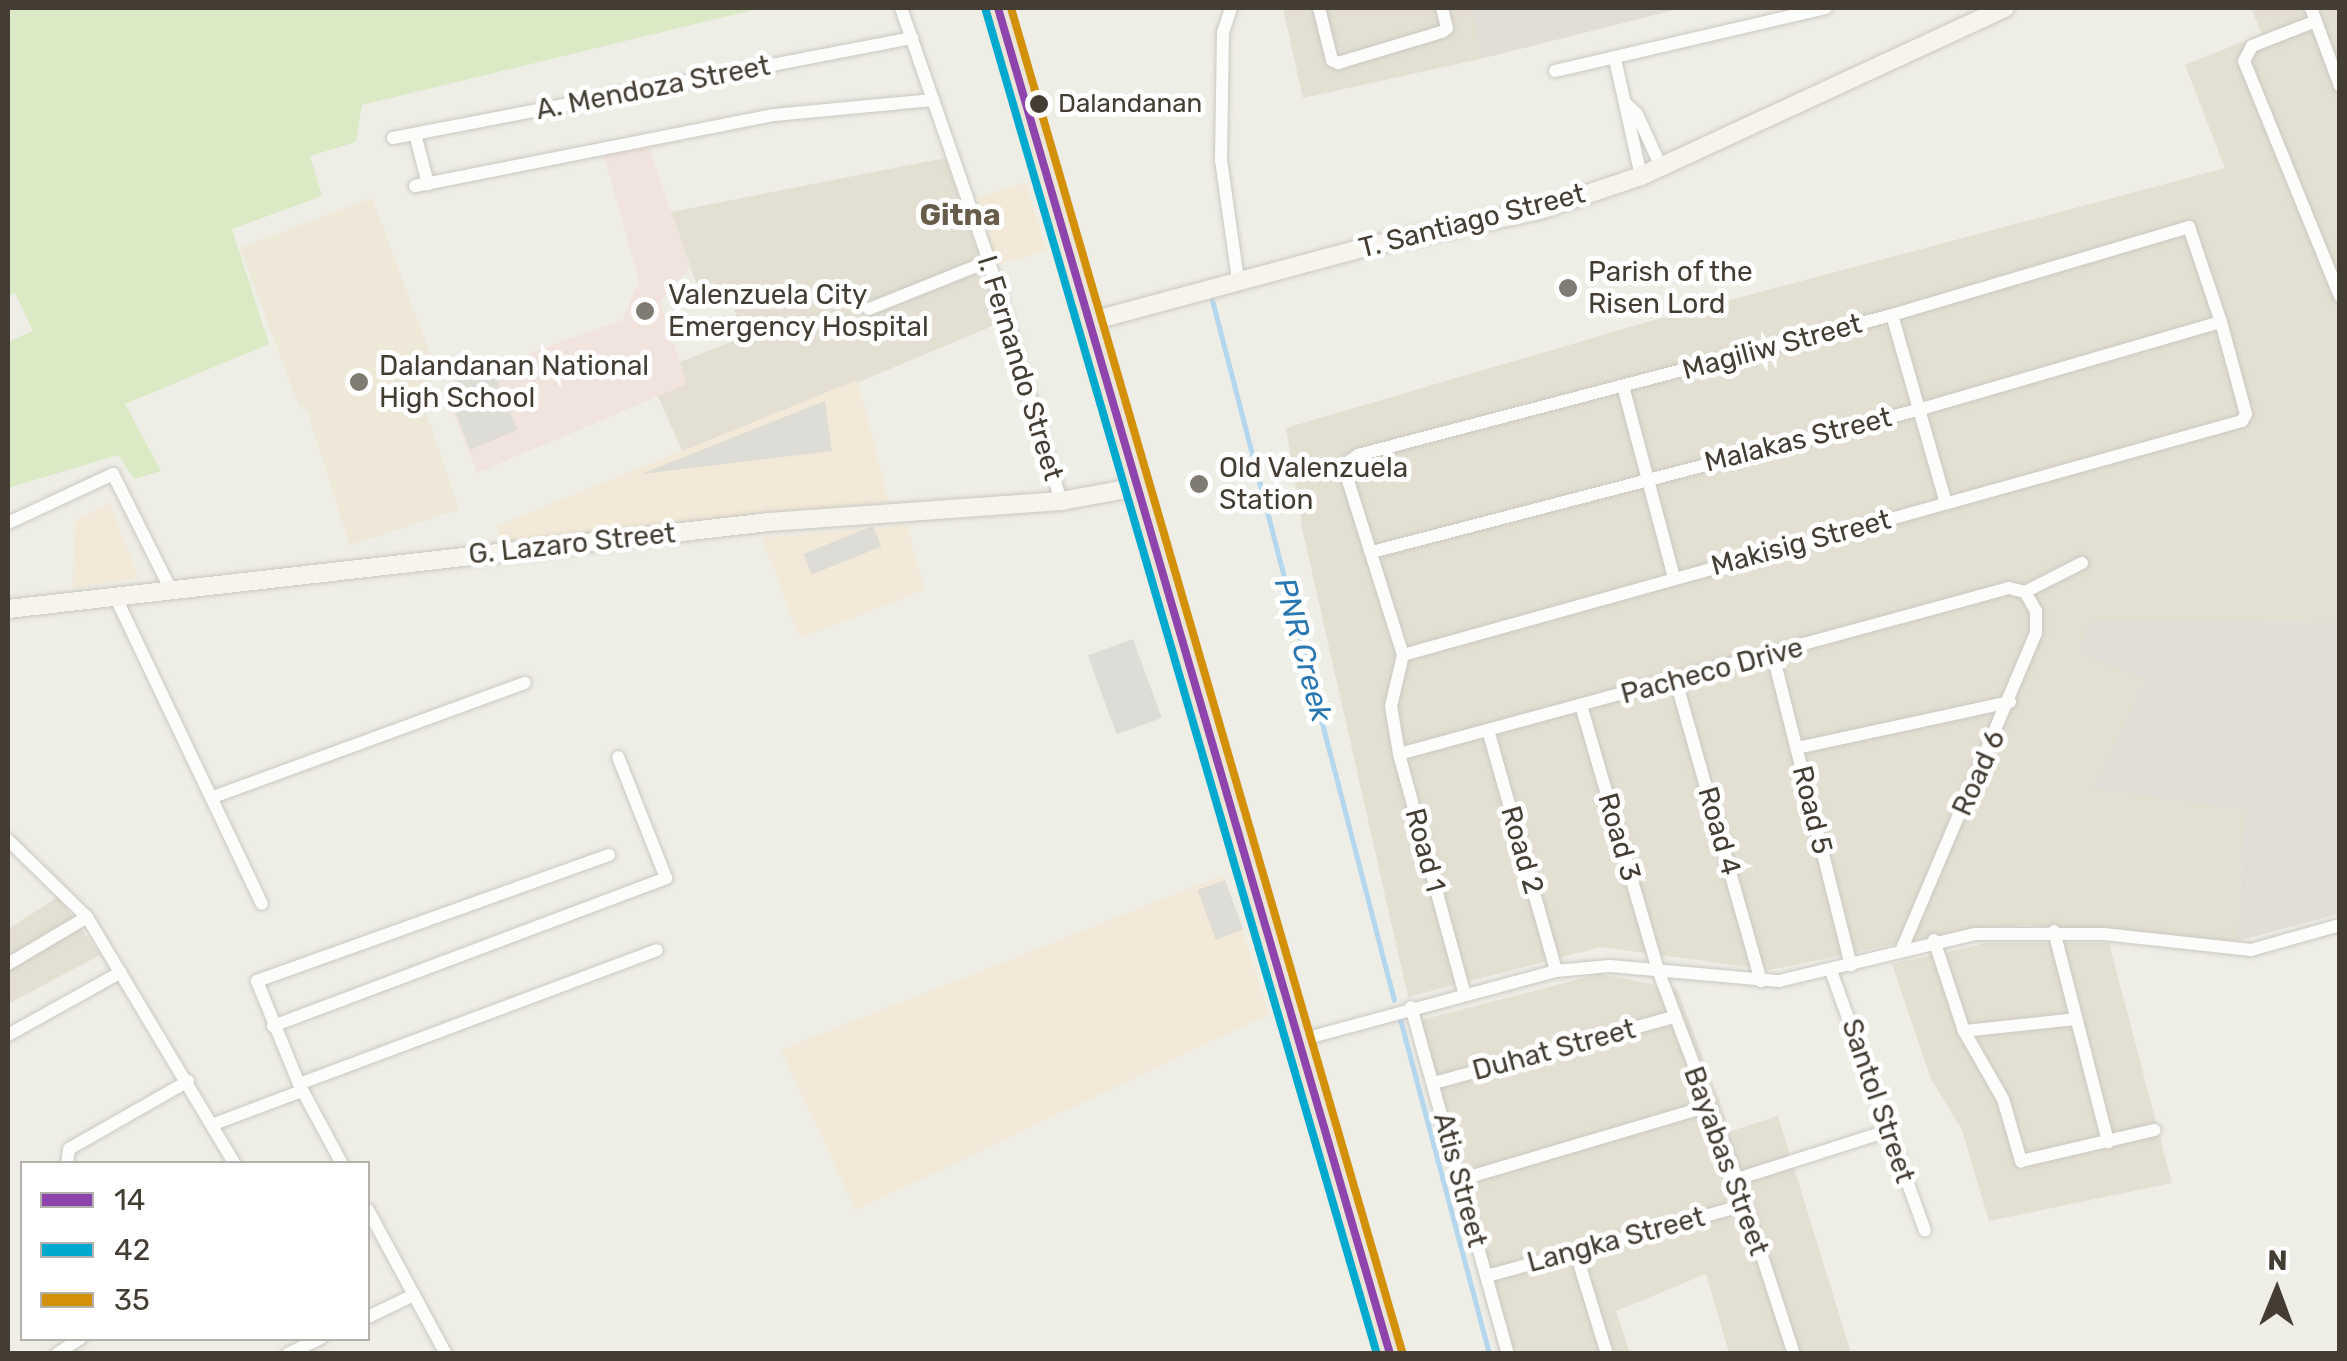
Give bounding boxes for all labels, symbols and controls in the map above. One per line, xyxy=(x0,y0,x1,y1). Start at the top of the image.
street label: A. Mendoza Street xyxy=(533,49,773,127)
place label: Dalandanan xyxy=(1058,88,1202,120)
marker: Dalandanan xyxy=(1029,94,1049,114)
street label: T. Santiago Street xyxy=(1356,177,1588,265)
district label: Gitna xyxy=(919,197,1001,233)
street label: I. Fernando Street xyxy=(970,251,1070,485)
place label: Parish of the Risen Lord xyxy=(1588,255,1754,321)
marker: Parish of the Risen Lord xyxy=(1557,277,1579,299)
place label: Valenzuela City Emergency Hospital xyxy=(668,278,930,344)
marker: Valenzuela City Emergency Hospital xyxy=(632,298,658,324)
street label: Magiliw Street xyxy=(1678,307,1866,387)
place label: Dalandanan National High School xyxy=(379,349,649,415)
marker: Dalandanan National High School xyxy=(348,371,370,393)
street label: Malakas Street xyxy=(1701,401,1895,479)
place label: Old Valenzuela Station xyxy=(1219,451,1409,517)
marker: Old Valenzuela Station xyxy=(1188,473,1210,495)
street label: Makisig Street xyxy=(1708,503,1894,583)
street label: G. Lazaro Street xyxy=(467,516,677,572)
water label: PNR Creek xyxy=(1267,574,1339,726)
street label: Pacheco Drive xyxy=(1617,631,1807,711)
street label: Road 6 xyxy=(1945,725,2013,821)
street label: Road 5 xyxy=(1785,762,1839,858)
street label: Road 4 xyxy=(1690,783,1748,879)
street label: Road 3 xyxy=(1590,789,1648,885)
street label: Road 2 xyxy=(1493,802,1551,898)
street label: Road 1 xyxy=(1398,805,1452,895)
street label: Duhat Street xyxy=(1469,1012,1639,1088)
street label: Santol Street xyxy=(1834,1015,1922,1187)
street label: Bayabas Street xyxy=(1676,1062,1776,1260)
street label: Atis Street xyxy=(1426,1109,1494,1251)
legend xyxy=(20,1161,370,1341)
text: 14 xyxy=(114,1182,145,1218)
street label: Langka Street xyxy=(1524,1200,1708,1280)
text: 42 xyxy=(114,1232,150,1268)
north arrow xyxy=(2227,1241,2327,1341)
text: N xyxy=(2267,1244,2288,1277)
text: 35 xyxy=(114,1282,150,1318)

